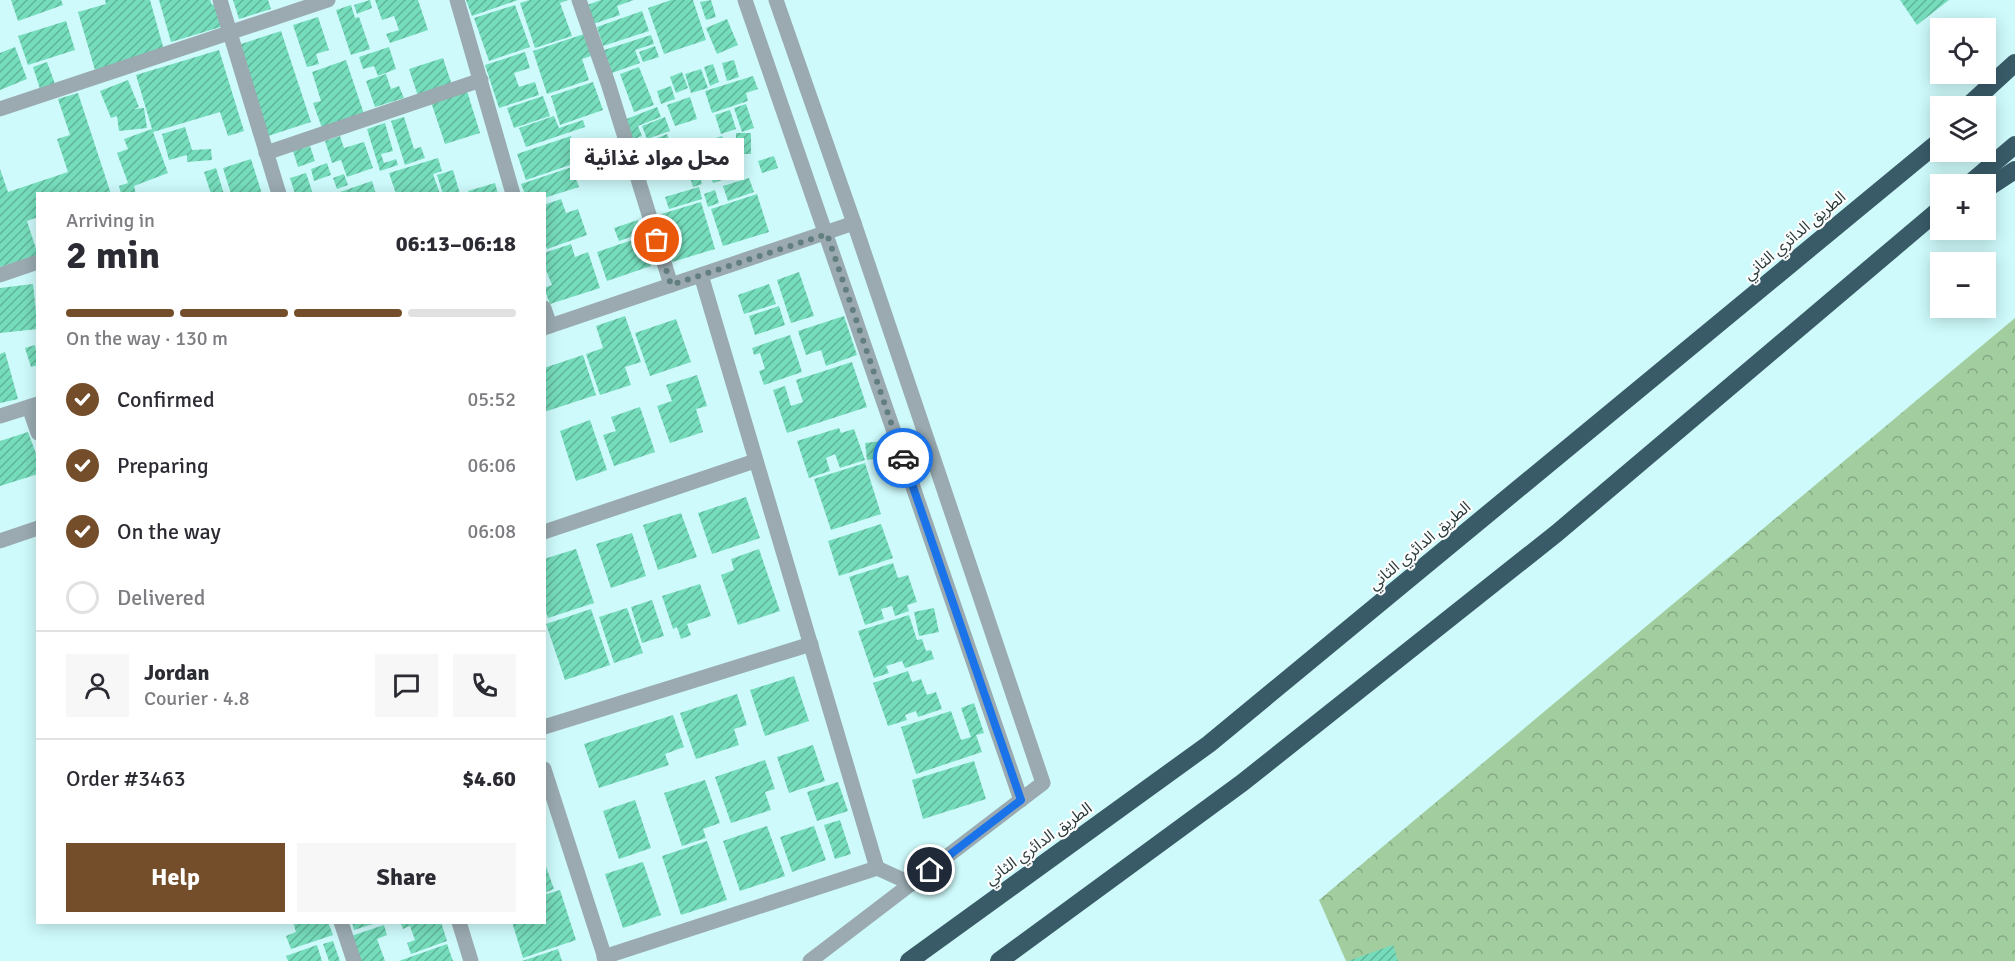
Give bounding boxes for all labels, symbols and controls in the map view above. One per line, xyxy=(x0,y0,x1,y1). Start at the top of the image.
map controls xyxy=(1930,18,1996,318)
button: locate xyxy=(1930,18,1996,84)
button: layers xyxy=(1930,96,1996,162)
callout: محل مواد غذائية xyxy=(570,138,744,180)
text: محل مواد غذائية xyxy=(584,146,730,171)
button: + xyxy=(1930,174,1996,240)
street label: الطريق الدائري الثاني xyxy=(1739,187,1851,286)
text: Arriving in xyxy=(66,208,155,233)
pin xyxy=(631,214,682,265)
icon: bag xyxy=(640,223,673,256)
text: 06:13–06:18 xyxy=(396,230,516,257)
text: 2 min xyxy=(66,231,160,279)
button: − xyxy=(1930,252,1996,318)
text: On the way · 130 m xyxy=(66,326,228,351)
icon: check xyxy=(66,383,99,416)
text: Confirmed xyxy=(117,386,215,413)
text: 05:52 xyxy=(467,387,516,412)
courier xyxy=(873,428,933,488)
icon: car xyxy=(887,442,920,475)
icon: check xyxy=(66,449,99,482)
text: Preparing xyxy=(117,452,209,479)
text: 06:06 xyxy=(467,453,516,478)
street label: الطريق الدائري الثاني xyxy=(1364,497,1476,596)
icon: check xyxy=(66,515,99,548)
text: On the way xyxy=(117,518,221,545)
text: 06:08 xyxy=(467,519,516,544)
text: Delivered xyxy=(117,584,205,611)
button: person xyxy=(66,654,129,717)
button: chat xyxy=(375,654,438,717)
button: phone xyxy=(453,654,516,717)
text: Jordan xyxy=(144,659,210,686)
text: Courier · 4.8 xyxy=(144,686,250,711)
text: Order #3463 xyxy=(66,765,186,792)
text: $4.60 xyxy=(462,765,516,792)
street label: الطريق الدائري الثاني xyxy=(981,798,1097,891)
button: Help xyxy=(66,843,285,912)
button: Share xyxy=(297,843,516,912)
pin xyxy=(904,844,955,895)
icon: home xyxy=(913,853,946,886)

